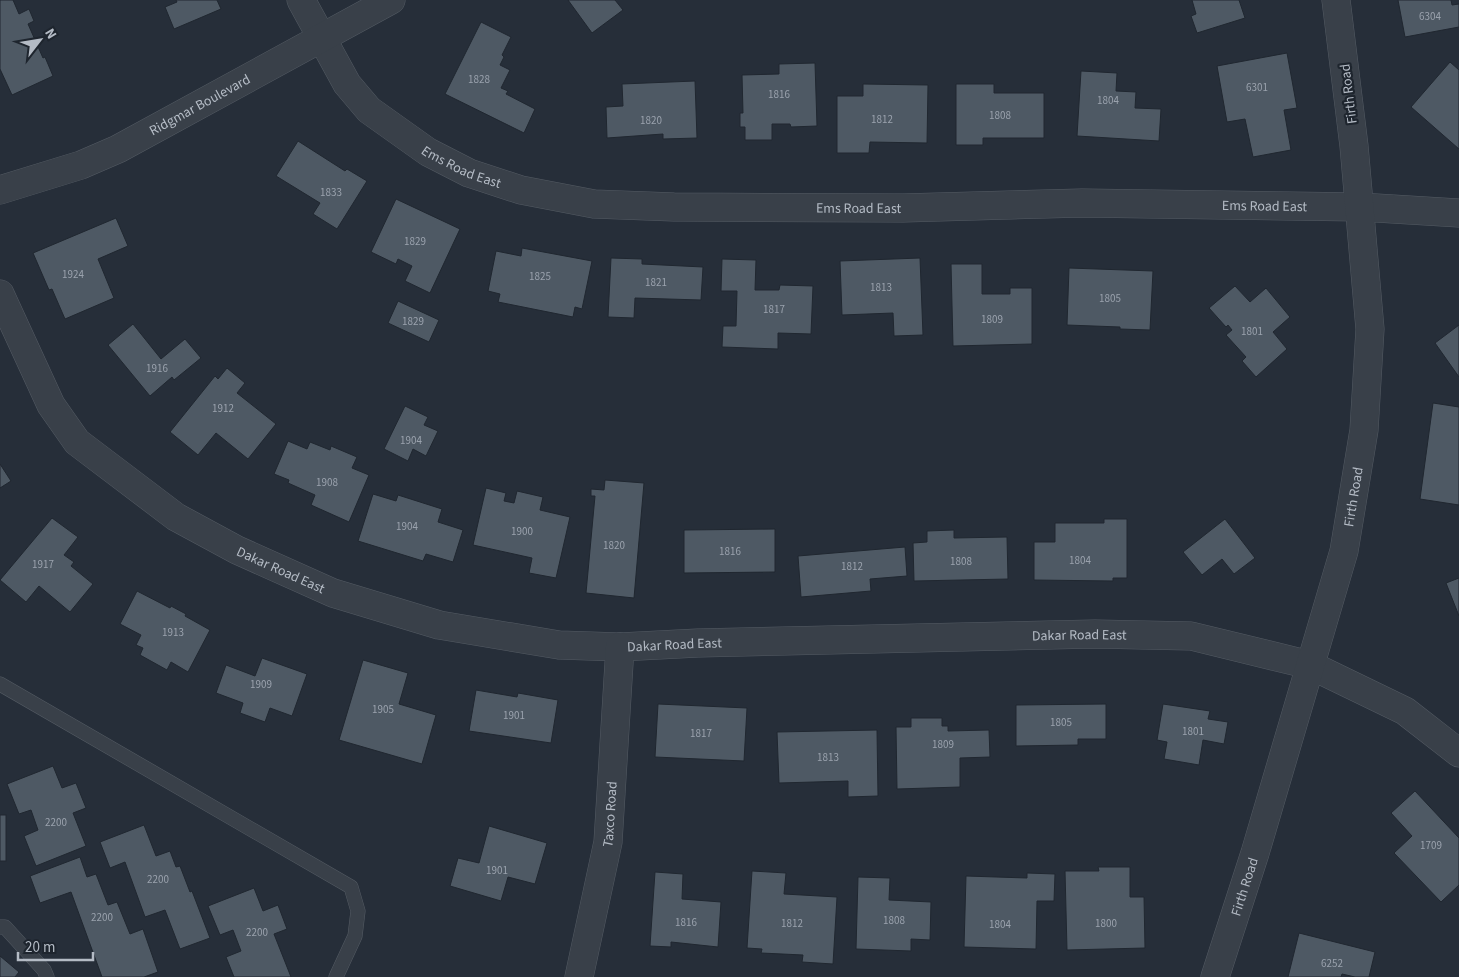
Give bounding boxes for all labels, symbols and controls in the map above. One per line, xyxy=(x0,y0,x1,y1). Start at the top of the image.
house number: 6304 xyxy=(1419,9,1441,24)
north arrow xyxy=(15,15,65,65)
text: N xyxy=(39,25,61,43)
street label: Firth Road xyxy=(1335,63,1363,125)
street label: Ridgmar Boulevard xyxy=(146,70,254,141)
house number: 1828 xyxy=(468,72,490,87)
house number: 6301 xyxy=(1246,80,1268,95)
house number: 1816 xyxy=(768,87,790,102)
house number: 1804 xyxy=(1097,93,1119,108)
house number: 1808 xyxy=(989,108,1011,123)
house number: 1812 xyxy=(871,112,893,127)
house number: 1820 xyxy=(640,113,662,128)
street label: Ems Road East xyxy=(417,141,504,194)
house number: 1833 xyxy=(320,185,342,200)
street label: Ems Road East xyxy=(1222,196,1308,217)
street label: Ems Road East xyxy=(816,199,902,219)
house number: 1829 xyxy=(404,234,426,249)
house number: 1924 xyxy=(62,267,84,282)
house number: 1825 xyxy=(529,269,551,284)
house number: 1821 xyxy=(645,275,667,290)
house number: 1813 xyxy=(870,280,892,295)
house number: 1805 xyxy=(1099,291,1121,306)
house number: 1817 xyxy=(763,302,785,317)
house number: 1809 xyxy=(981,312,1003,327)
house number: 1829 xyxy=(402,314,424,329)
house number: 1801 xyxy=(1241,324,1263,339)
house number: 1916 xyxy=(146,361,168,376)
house number: 1912 xyxy=(212,401,234,416)
house number: 1904 xyxy=(400,433,422,448)
street label: Firth Road xyxy=(1339,466,1369,528)
house number: 1908 xyxy=(316,475,338,490)
house number: 1904 xyxy=(396,519,418,534)
house number: 1900 xyxy=(511,524,533,539)
house number: 1820 xyxy=(603,538,625,553)
street label: Dakar Road East xyxy=(233,542,328,599)
house number: 1816 xyxy=(719,544,741,559)
house number: 1804 xyxy=(1069,553,1091,568)
house number: 1808 xyxy=(950,554,972,569)
house number: 1917 xyxy=(32,557,54,572)
house number: 1812 xyxy=(841,559,863,574)
house number: 1913 xyxy=(162,625,184,640)
street label: Dakar Road East xyxy=(1032,625,1127,646)
street label: Dakar Road East xyxy=(627,633,722,658)
house number: 1909 xyxy=(250,677,272,692)
house number: 1905 xyxy=(372,702,394,717)
house number: 1901 xyxy=(503,708,525,723)
house number: 1805 xyxy=(1050,715,1072,730)
house number: 1801 xyxy=(1182,724,1204,739)
house number: 1817 xyxy=(690,726,712,741)
house number: 1809 xyxy=(932,737,954,752)
house number: 1813 xyxy=(817,750,839,765)
street label: Taxco Road xyxy=(598,781,623,849)
house number: 2200 xyxy=(45,815,67,830)
house number: 1709 xyxy=(1420,838,1442,853)
street label: Firth Road xyxy=(1226,855,1264,919)
house number: 1901 xyxy=(486,863,508,878)
house number: 2200 xyxy=(147,872,169,887)
house number: 2200 xyxy=(91,910,113,925)
house number: 1808 xyxy=(883,913,905,928)
house number: 1816 xyxy=(675,915,697,930)
house number: 1812 xyxy=(781,916,803,931)
house number: 1800 xyxy=(1095,916,1117,931)
house number: 1804 xyxy=(989,917,1011,932)
house number: 2200 xyxy=(246,925,268,940)
scale bar xyxy=(18,930,92,962)
text: 20 m xyxy=(25,937,55,958)
house number: 6252 xyxy=(1321,956,1343,971)

